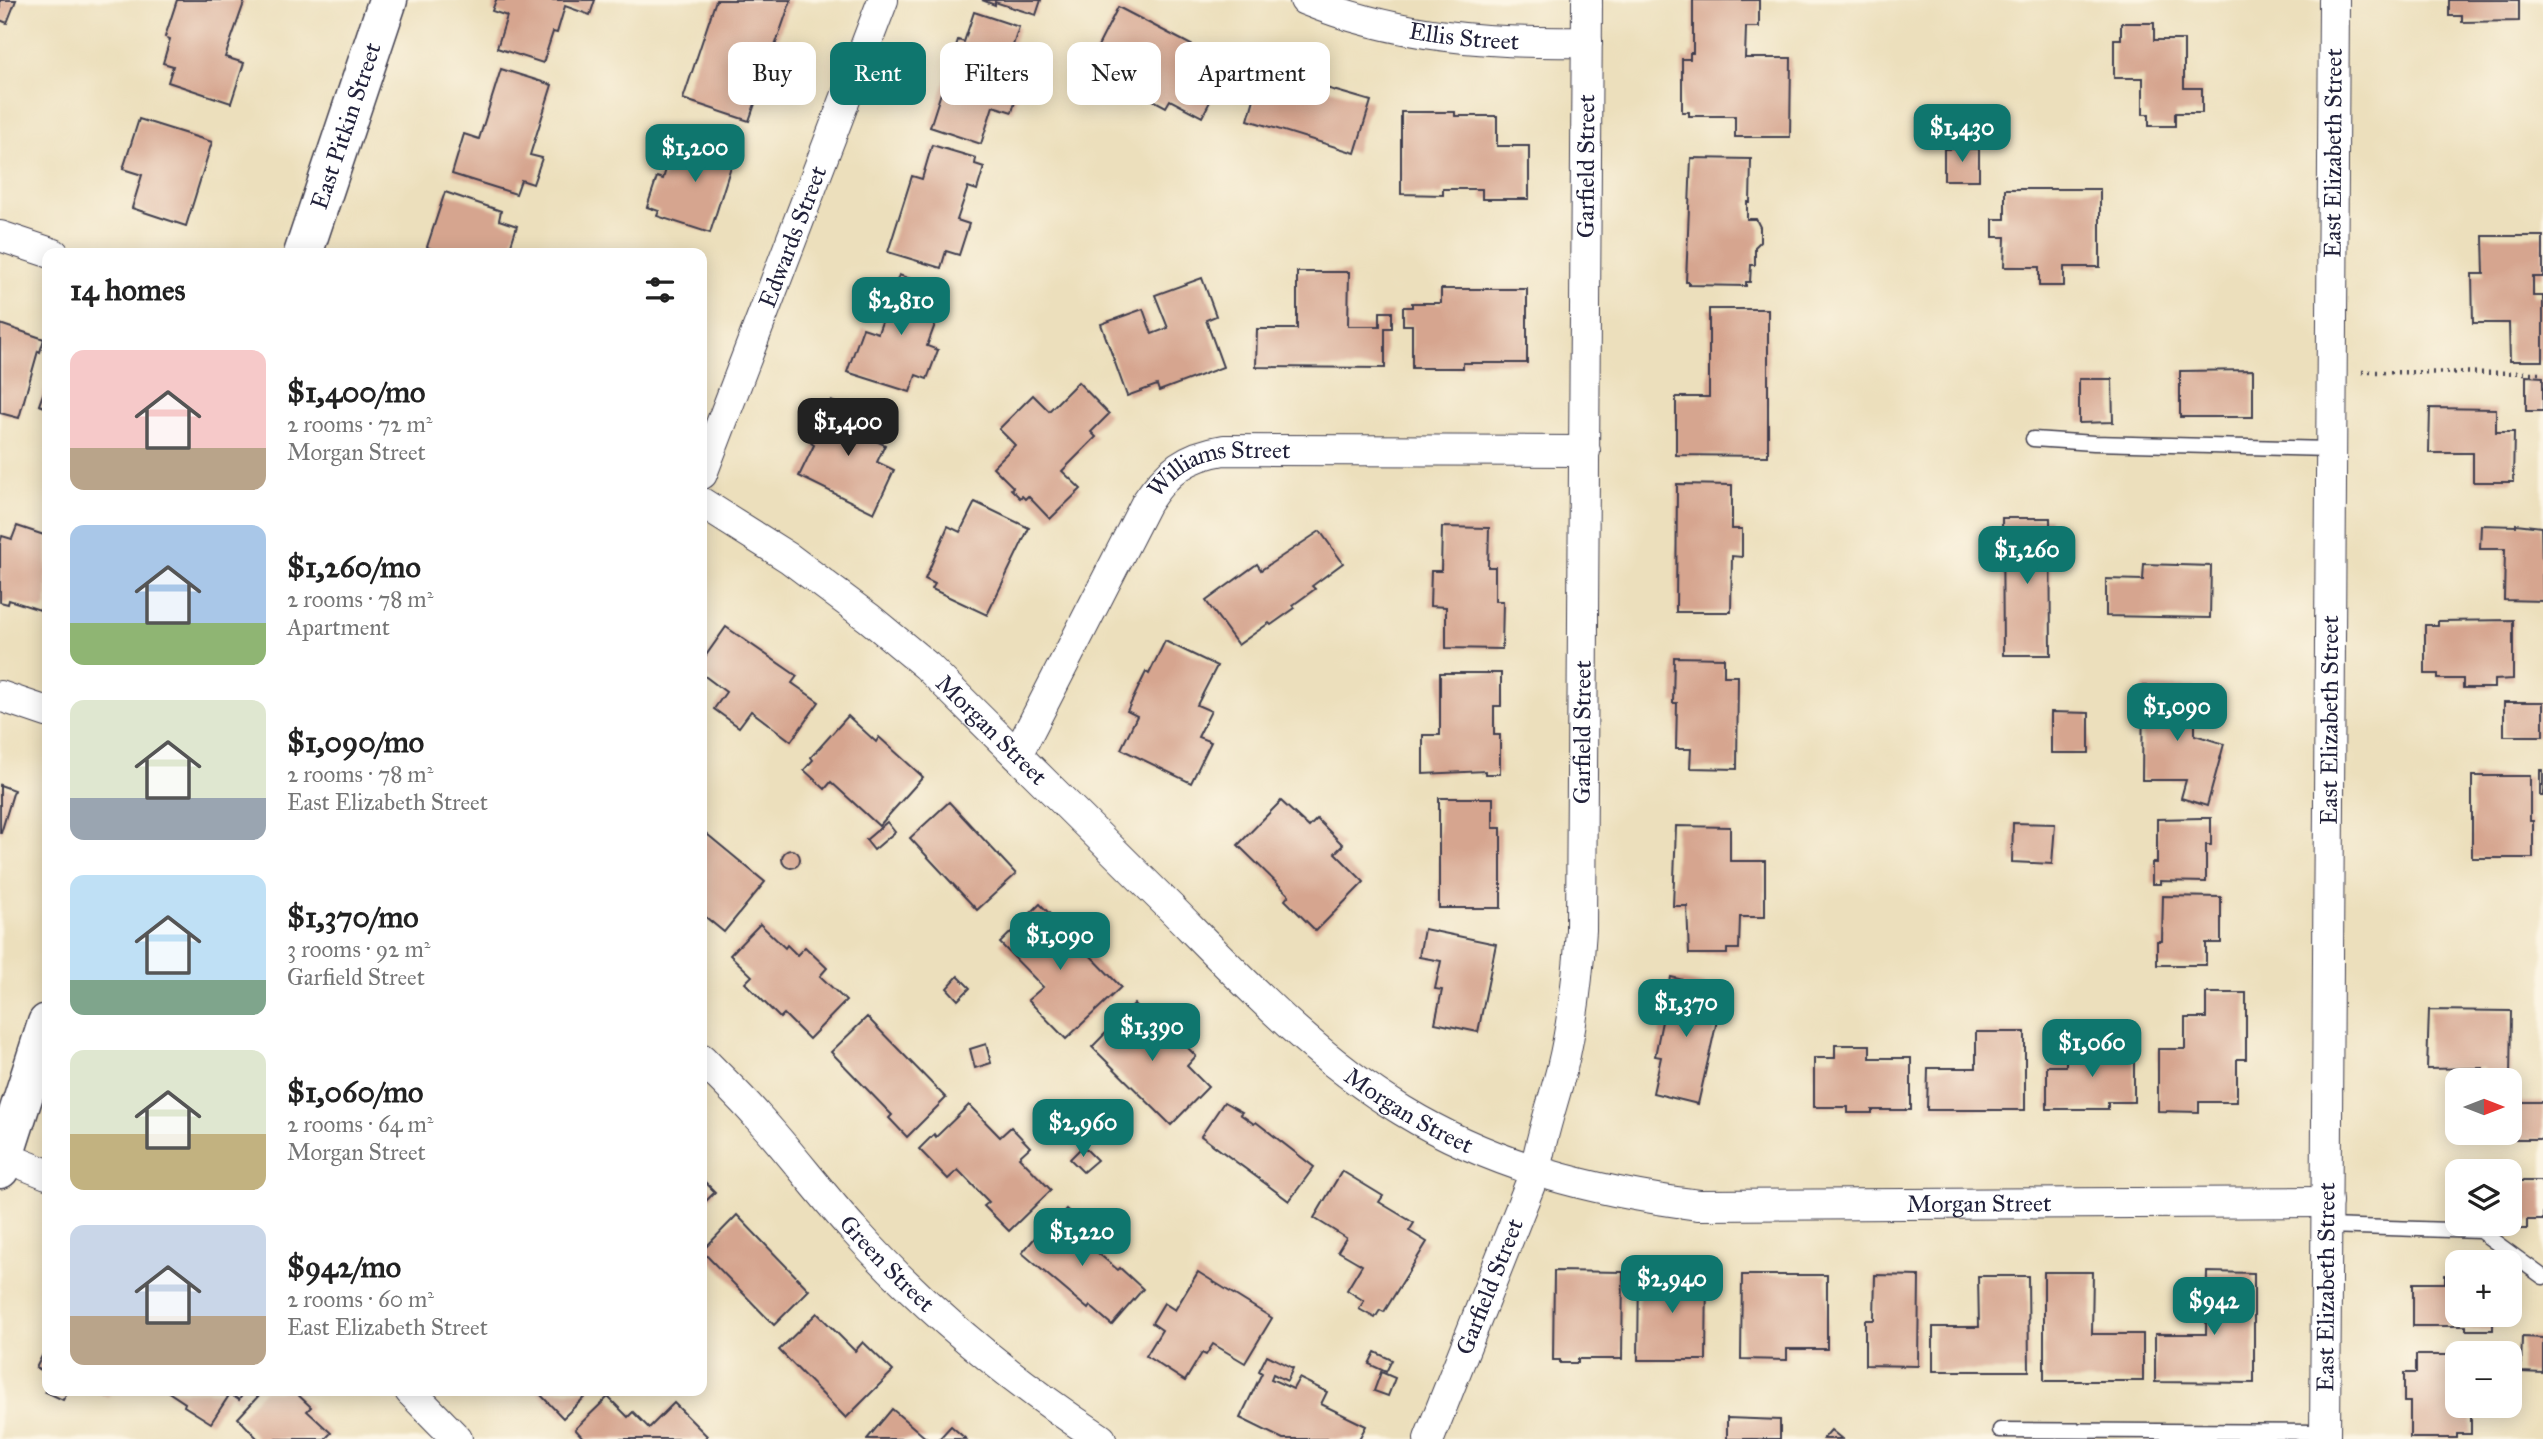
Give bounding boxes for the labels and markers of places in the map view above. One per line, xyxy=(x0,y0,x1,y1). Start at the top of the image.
pin: $1,430 xyxy=(1905,104,2019,164)
pin: $1,200 xyxy=(638,124,752,184)
pin: $2,810 xyxy=(844,278,958,337)
pin: $1,400 xyxy=(791,398,905,458)
pin: $1,260 xyxy=(1970,526,2084,586)
pin: $1,090 xyxy=(2120,684,2234,743)
pin: $1,090 xyxy=(1003,912,1117,972)
pin: $1,370 xyxy=(1629,979,1743,1039)
pin: $1,390 xyxy=(1095,1004,1209,1063)
pin: $1,060 xyxy=(2035,1020,2149,1079)
pin: $2,960 xyxy=(1026,1100,1140,1159)
pin: $1,220 xyxy=(1025,1208,1139,1268)
pin: $2,940 xyxy=(1615,1256,1729,1315)
pin: $942 xyxy=(2173,1278,2255,1337)

